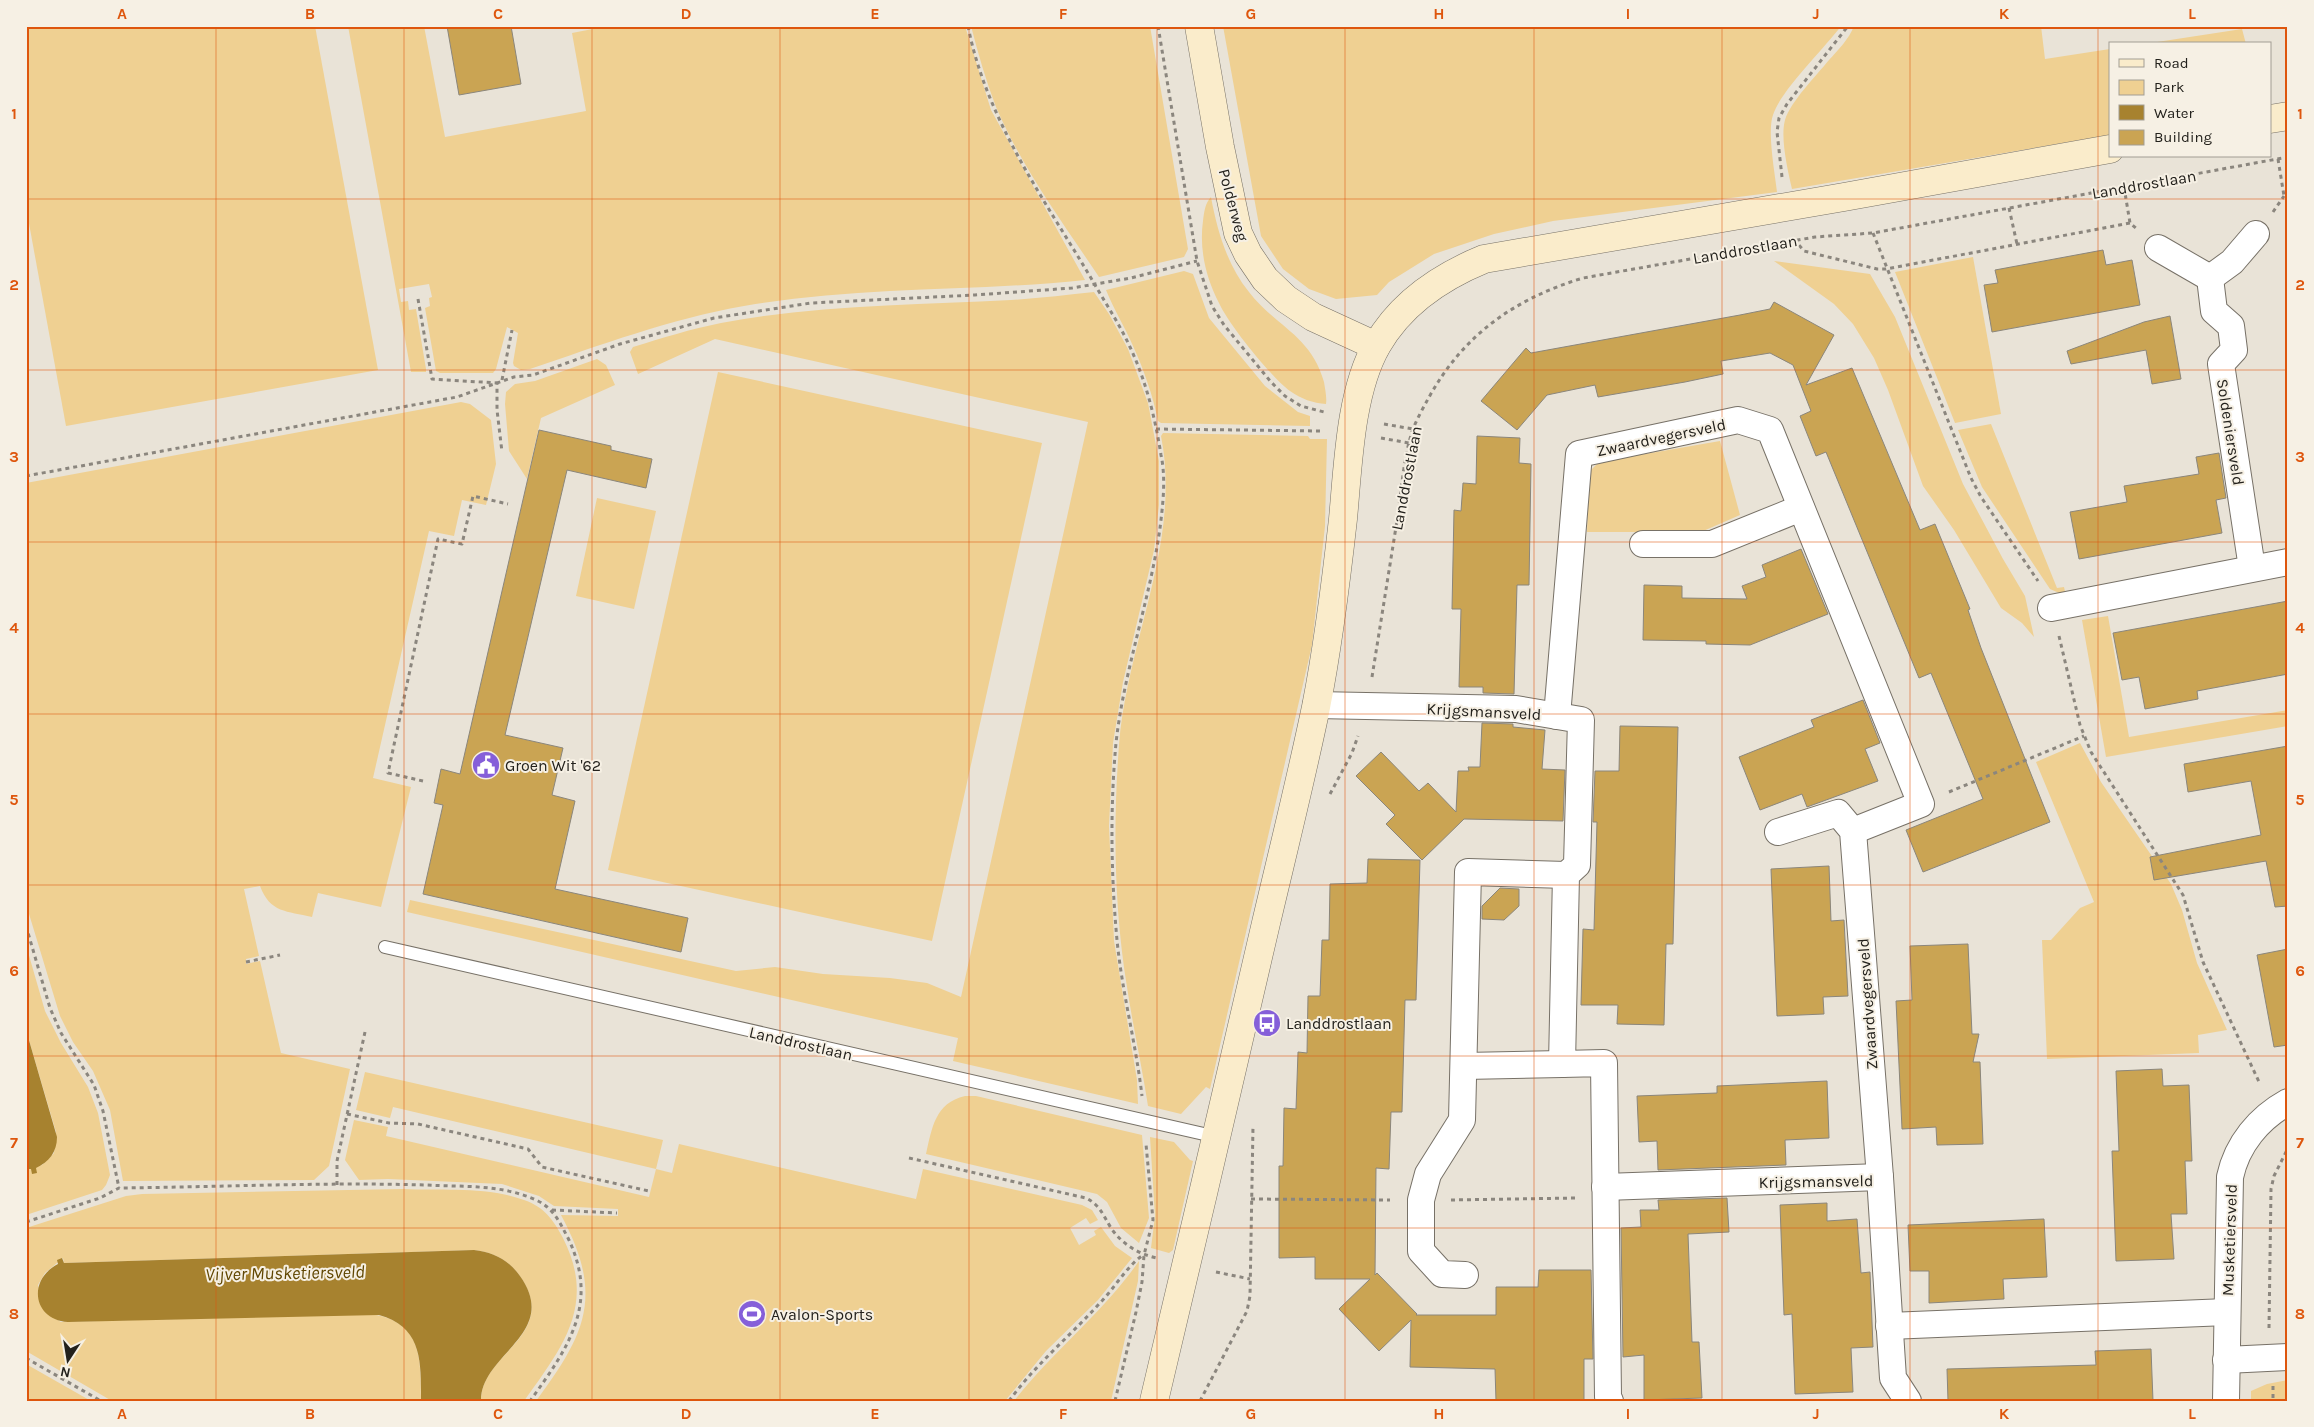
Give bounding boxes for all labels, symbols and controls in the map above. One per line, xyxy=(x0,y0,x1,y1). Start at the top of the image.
text: A xyxy=(117,4,127,23)
text: B xyxy=(305,4,315,23)
text: C xyxy=(493,4,503,23)
text: D xyxy=(681,4,692,23)
text: E xyxy=(870,4,880,23)
text: F xyxy=(1059,4,1068,23)
text: G xyxy=(1246,4,1256,23)
text: H xyxy=(1433,4,1445,23)
text: I xyxy=(1626,4,1630,23)
text: J xyxy=(1812,4,1820,23)
text: K xyxy=(1999,4,2010,23)
text: L xyxy=(2188,4,2196,23)
legend xyxy=(2109,42,2272,158)
text: Road xyxy=(2154,54,2189,72)
text: Park xyxy=(2154,78,2184,96)
text: 1 xyxy=(11,104,17,123)
text: Water xyxy=(2154,104,2195,122)
text: 1 xyxy=(2297,104,2303,123)
text: Building xyxy=(2154,128,2212,146)
street label: Landdrostlaan xyxy=(2090,166,2198,203)
street label: Polderweg xyxy=(1215,167,1252,244)
street label: Landdrostlaan xyxy=(1691,231,1799,268)
text: 2 xyxy=(9,275,19,294)
text: 2 xyxy=(2295,275,2305,294)
street label: Soldeniersveld xyxy=(2213,377,2248,487)
street label: Zwaardvegersveld xyxy=(1595,414,1728,460)
street label: Landdrostlaan xyxy=(1387,424,1426,532)
text: 3 xyxy=(9,447,19,466)
text: 3 xyxy=(2295,447,2305,466)
text: 4 xyxy=(9,618,19,637)
text: 4 xyxy=(2295,618,2305,637)
street label: Krijgsmansveld xyxy=(1426,699,1542,724)
public building icon: Groen Wit '62 xyxy=(471,750,501,780)
place label: Groen Wit '62 xyxy=(505,756,601,775)
text: 5 xyxy=(9,790,19,809)
text: 5 xyxy=(2295,790,2305,809)
street label: Zwaardvegersveld xyxy=(1853,938,1882,1070)
text: 6 xyxy=(9,961,19,980)
text: 6 xyxy=(2295,961,2305,980)
bus stop icon: Landdrostlaan xyxy=(1252,1008,1282,1038)
place label: Landdrostlaan xyxy=(1286,1014,1392,1033)
street label: Landdrostlaan xyxy=(747,1022,854,1065)
text: 7 xyxy=(10,1133,18,1152)
text: 7 xyxy=(2296,1133,2304,1152)
street label: Krijgsmansveld xyxy=(1758,1171,1874,1192)
street label: Musketiersveld xyxy=(2218,1184,2241,1296)
water label: Vijver Musketiersveld xyxy=(205,1261,365,1285)
sports icon: Avalon-Sports xyxy=(737,1299,767,1329)
text: 8 xyxy=(9,1304,19,1323)
text: 8 xyxy=(2295,1304,2305,1323)
place label: Avalon-Sports xyxy=(771,1305,873,1324)
north arrow xyxy=(42,1334,92,1384)
text: N xyxy=(59,1363,72,1382)
text: A xyxy=(117,1404,127,1423)
text: B xyxy=(305,1404,315,1423)
text: C xyxy=(493,1404,503,1423)
text: D xyxy=(681,1404,692,1423)
text: E xyxy=(870,1404,880,1423)
text: F xyxy=(1059,1404,1068,1423)
text: G xyxy=(1246,1404,1256,1423)
text: H xyxy=(1433,1404,1445,1423)
text: I xyxy=(1626,1404,1630,1423)
text: J xyxy=(1812,1404,1820,1423)
text: K xyxy=(1999,1404,2010,1423)
text: L xyxy=(2188,1404,2196,1423)

